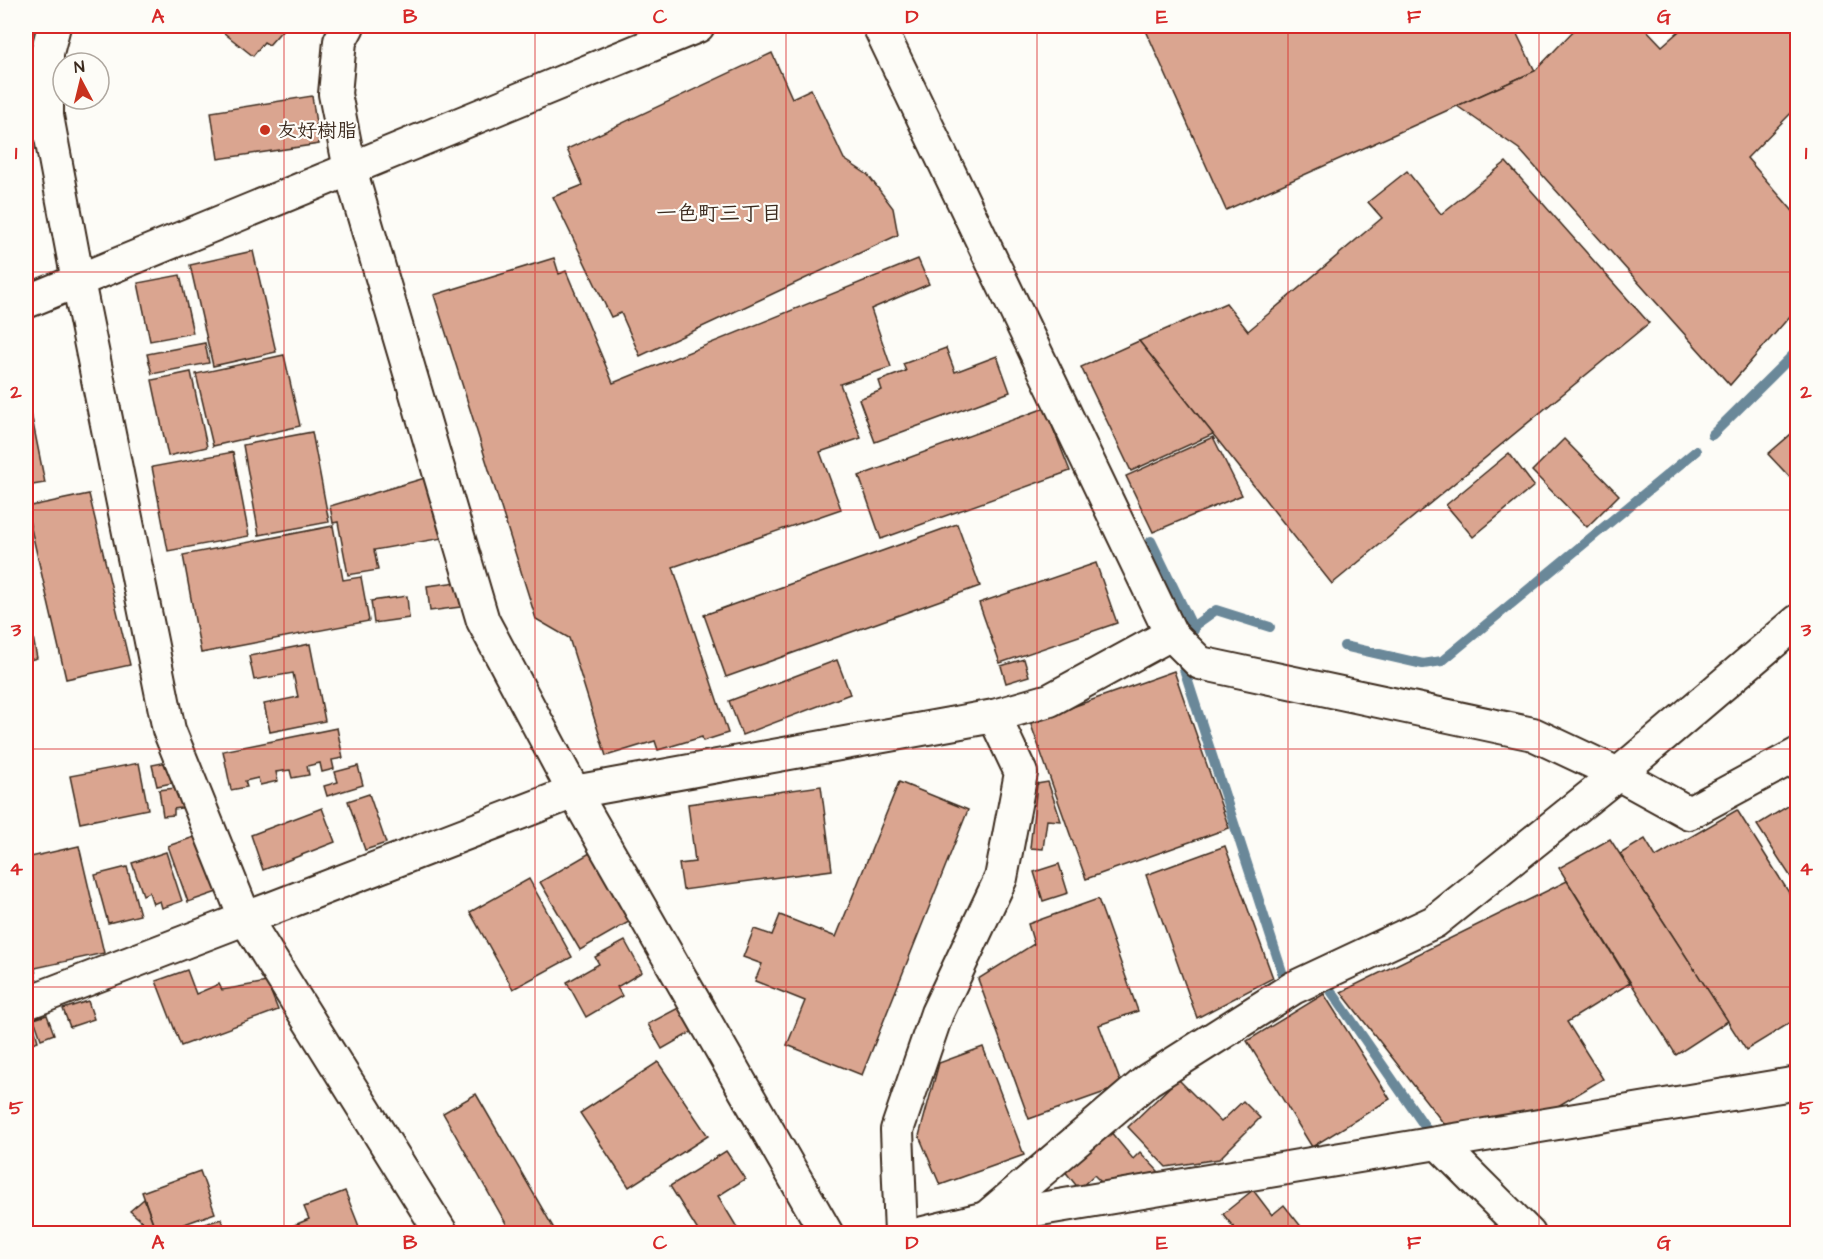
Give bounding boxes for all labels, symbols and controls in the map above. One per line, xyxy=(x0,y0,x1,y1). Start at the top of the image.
text: A xyxy=(152,3,165,31)
text: B xyxy=(403,3,418,31)
text: C xyxy=(653,3,668,31)
text: D xyxy=(906,3,919,31)
text: E xyxy=(1156,3,1168,31)
text: F xyxy=(1407,3,1422,31)
text: G xyxy=(1657,3,1671,31)
north arrow xyxy=(51,51,111,111)
text: N xyxy=(73,56,86,79)
place label: 友好樹脂 xyxy=(277,117,357,145)
marker: 友好樹脂 xyxy=(258,123,272,137)
text: 1 xyxy=(15,139,18,167)
text: 1 xyxy=(1805,139,1808,167)
district label: 一色町三丁目 xyxy=(656,199,782,228)
text: 2 xyxy=(9,378,22,406)
text: 2 xyxy=(1799,378,1812,406)
text: 3 xyxy=(10,616,22,644)
text: 3 xyxy=(1800,616,1812,644)
text: 4 xyxy=(9,855,23,883)
text: 4 xyxy=(1799,855,1813,883)
text: 5 xyxy=(9,1094,24,1122)
text: 5 xyxy=(1799,1094,1814,1122)
text: A xyxy=(152,1229,165,1257)
text: B xyxy=(403,1229,418,1257)
text: C xyxy=(653,1229,668,1257)
text: D xyxy=(906,1229,919,1257)
text: E xyxy=(1156,1229,1168,1257)
text: F xyxy=(1407,1229,1422,1257)
text: G xyxy=(1657,1229,1671,1257)

